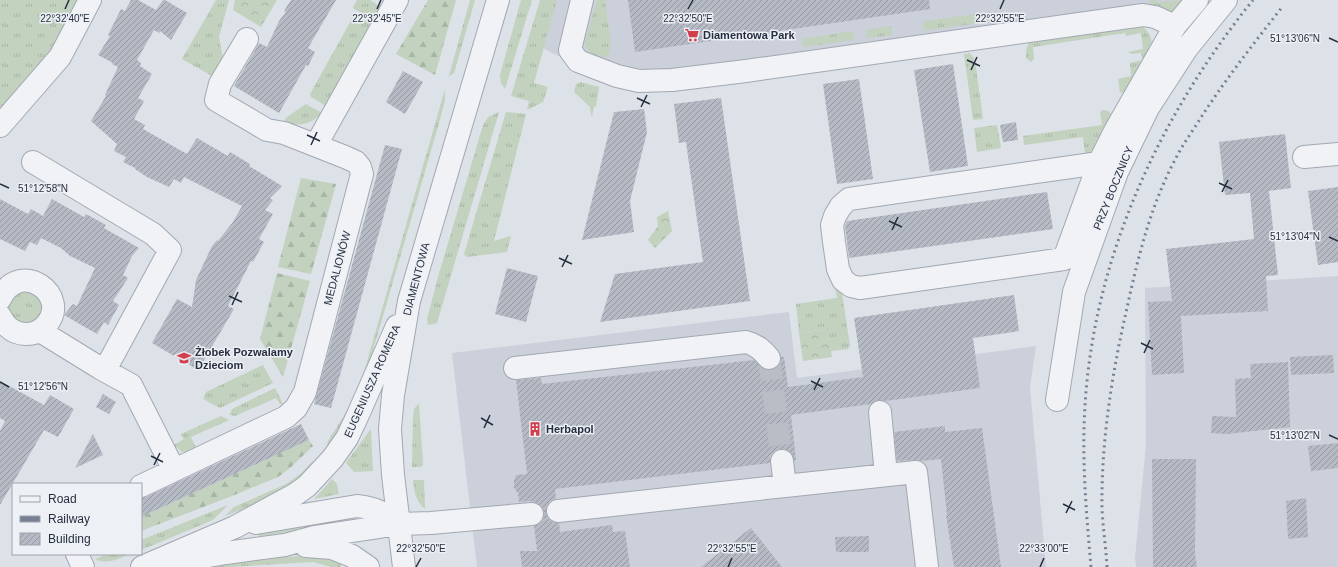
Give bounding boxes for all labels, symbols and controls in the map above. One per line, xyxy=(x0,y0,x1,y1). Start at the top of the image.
text: 22°32'40"E xyxy=(40,13,90,24)
text: 22°32'45"E xyxy=(352,13,402,24)
text: 22°32'50"E xyxy=(663,13,713,24)
text: 22°32'55"E xyxy=(975,13,1025,24)
supermarket icon: Diamentowa Park xyxy=(684,27,700,43)
place label: Diamentowa Park xyxy=(703,29,796,41)
text: 51°13'06"N xyxy=(1270,33,1320,44)
street label: PRZY BOCZNICY xyxy=(1091,144,1135,232)
text: 51°12'58"N xyxy=(18,183,68,194)
street label: MEDALIONÓW xyxy=(321,229,353,306)
text: 51°13'04"N xyxy=(1270,231,1320,242)
street label: DIAMENTOWA xyxy=(400,241,432,317)
street label: EUGENIUSZA ROMERA xyxy=(342,322,403,439)
place label: Żłobek Pozwalamy Dzieciom xyxy=(195,346,294,371)
school or university icon: Żłobek Pozwalamy Dzieciom xyxy=(176,350,192,366)
text: 51°12'56"N xyxy=(18,381,68,392)
building icon: Herbapol xyxy=(527,421,543,437)
place label: Herbapol xyxy=(546,423,594,435)
text: 51°13'02"N xyxy=(1270,430,1320,441)
legend xyxy=(12,483,142,555)
text: Road xyxy=(48,492,77,506)
text: Railway xyxy=(48,512,90,526)
text: Building xyxy=(48,532,91,546)
text: 22°32'50"E xyxy=(396,543,446,554)
text: 22°32'55"E xyxy=(707,543,757,554)
text: 22°33'00"E xyxy=(1019,543,1069,554)

